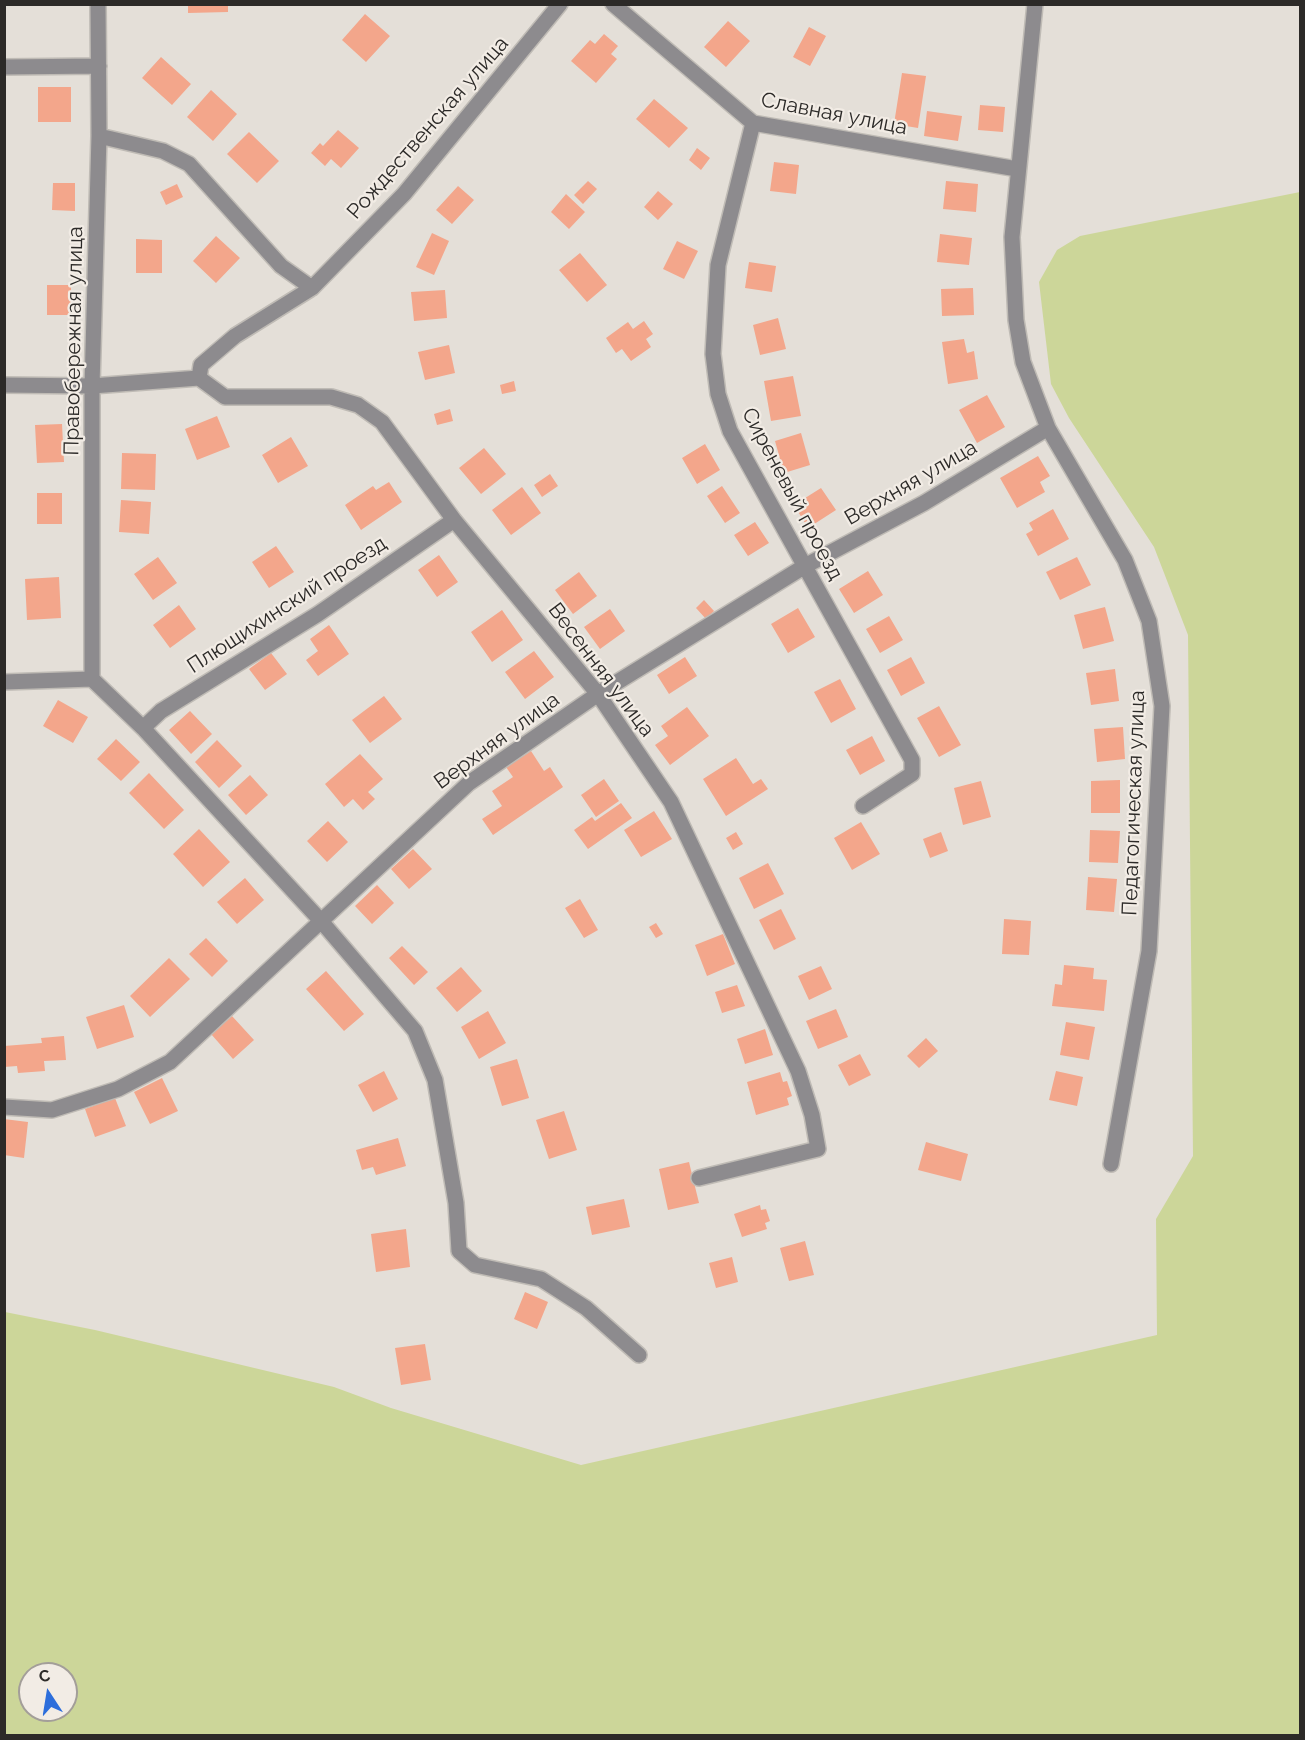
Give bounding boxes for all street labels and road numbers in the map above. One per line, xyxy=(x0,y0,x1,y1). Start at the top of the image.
street label: Рождественская улица xyxy=(342,32,514,224)
street label: Славная улица xyxy=(759,87,909,141)
street label: Правобережная улица xyxy=(59,226,89,456)
street label: Сиреневый проезд xyxy=(736,404,848,584)
street label: Верхняя улица xyxy=(840,435,982,531)
street label: Плющихинский проезд xyxy=(183,531,391,679)
street label: Весенняя улица xyxy=(542,598,660,742)
street label: Верхняя улица xyxy=(429,687,565,795)
street label: Педагогическая улица xyxy=(1117,690,1151,916)

